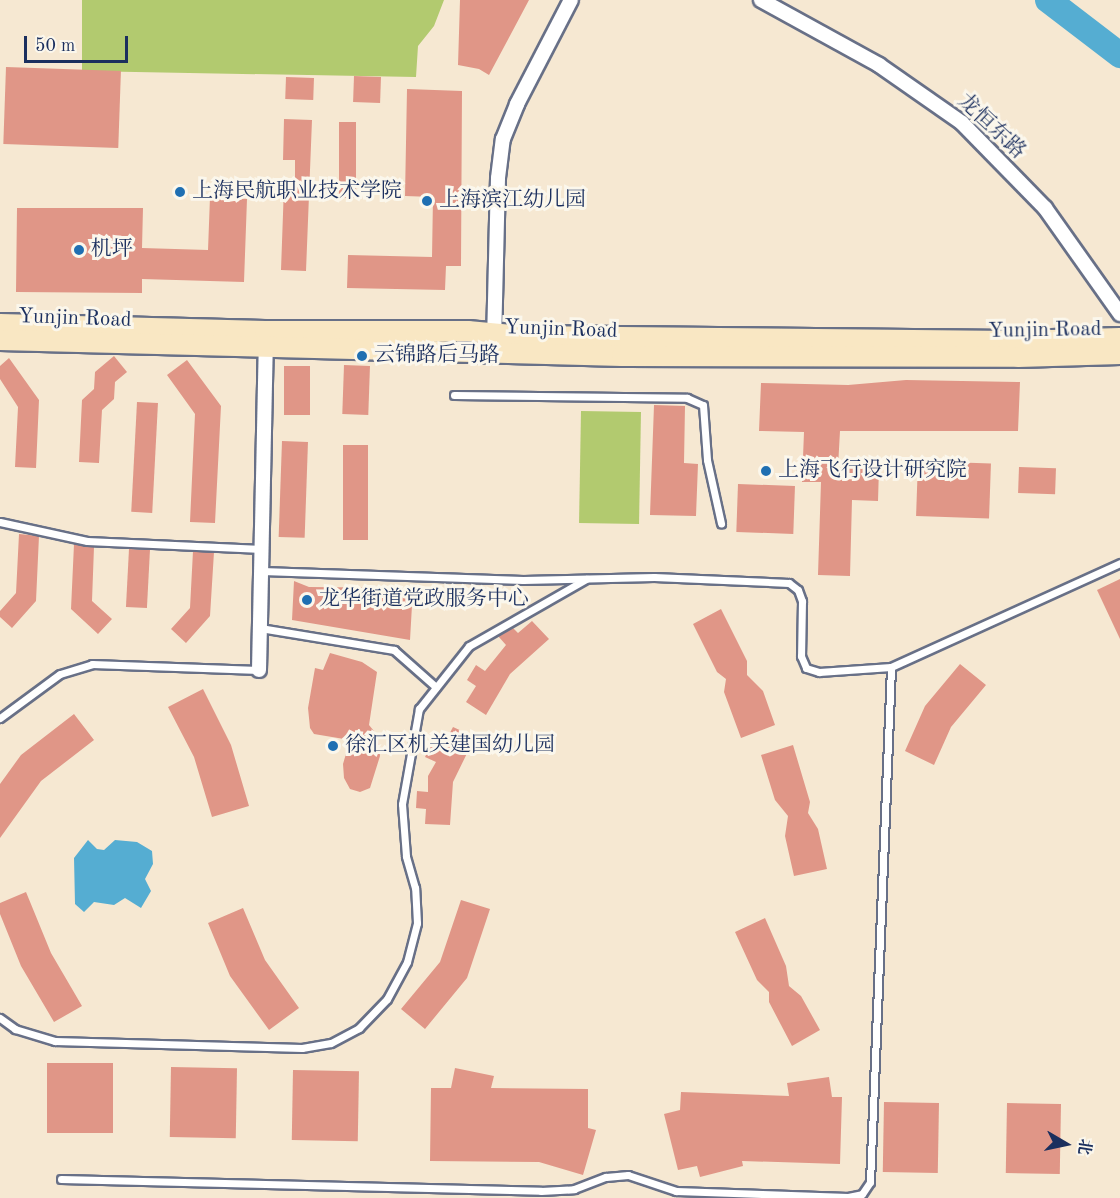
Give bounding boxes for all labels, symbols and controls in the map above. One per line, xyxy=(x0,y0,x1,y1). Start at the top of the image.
scale bar xyxy=(27,24,130,62)
text: 50 m xyxy=(35,37,75,55)
street label: 龙恒东路 xyxy=(952,89,1030,165)
place label: 上海民航职业技术学院 xyxy=(192,179,402,205)
marker: 上海民航职业技术学院 xyxy=(173,185,187,199)
place label: 上海滨江幼儿园 xyxy=(439,188,586,214)
marker: 上海滨江幼儿园 xyxy=(420,194,434,208)
place label: 机坪 xyxy=(91,237,133,263)
marker: 机坪 xyxy=(72,243,86,257)
street label: Yunjin Road xyxy=(18,304,132,334)
street label: Yunjin Road xyxy=(504,315,618,345)
street label: Yunjin Road xyxy=(988,317,1102,345)
place label: 云锦路后马路 xyxy=(374,343,500,369)
marker: 云锦路后马路 xyxy=(355,349,369,363)
place label: 上海飞行设计研究院 xyxy=(778,458,967,484)
marker: 上海飞行设计研究院 xyxy=(759,464,773,478)
place label: 龙华街道党政服务中心 xyxy=(319,587,529,613)
marker: 龙华街道党政服务中心 xyxy=(300,593,314,607)
place label: 徐汇区机关建国幼儿园 xyxy=(345,733,555,759)
marker: 徐汇区机关建国幼儿园 xyxy=(326,739,340,753)
north arrow xyxy=(1036,1114,1096,1174)
text: 北 xyxy=(1075,1138,1093,1156)

